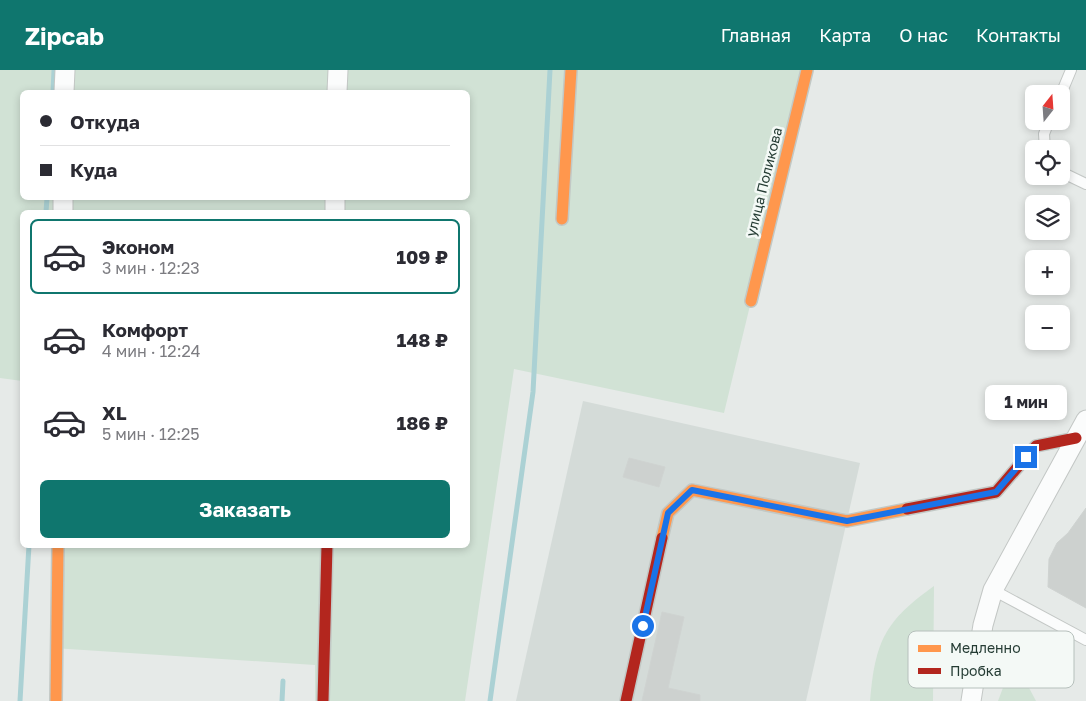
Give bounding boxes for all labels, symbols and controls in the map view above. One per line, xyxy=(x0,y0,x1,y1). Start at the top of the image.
text: Zipcab xyxy=(25,21,104,50)
text: Главная xyxy=(721,24,791,46)
text: Карта xyxy=(819,24,871,46)
text: О нас xyxy=(899,24,948,46)
text: Контакты xyxy=(976,24,1061,46)
north arrow xyxy=(1025,85,1070,130)
map controls xyxy=(1025,85,1070,350)
text: Откуда xyxy=(70,110,140,133)
street label: улица Поликова xyxy=(742,125,785,238)
button: locate xyxy=(1025,140,1070,185)
text: Куда xyxy=(70,158,117,181)
button: layers xyxy=(1025,195,1070,240)
icon: car xyxy=(42,234,87,279)
text: Эконом xyxy=(102,235,174,258)
text: 109 ₽ xyxy=(396,245,448,268)
button: + xyxy=(1025,250,1070,295)
text: 3 мин · 12:23 xyxy=(102,258,200,278)
button: − xyxy=(1025,305,1070,350)
icon: car xyxy=(42,317,87,362)
text: Комфорт xyxy=(102,318,188,341)
text: 148 ₽ xyxy=(397,328,448,351)
text: 4 мин · 12:24 xyxy=(102,341,200,361)
callout: 1 мин xyxy=(985,384,1067,420)
text: 1 мин xyxy=(1004,392,1048,412)
icon: car xyxy=(42,400,87,445)
text: XL xyxy=(102,401,127,424)
text: 186 ₽ xyxy=(396,411,448,434)
text: 5 мин · 12:25 xyxy=(102,424,200,444)
route end xyxy=(1015,446,1037,468)
button: Заказать xyxy=(40,480,450,538)
route start xyxy=(632,615,654,637)
legend xyxy=(908,631,1074,688)
text: Медленно xyxy=(950,639,1021,656)
text: Пробка xyxy=(950,662,1002,679)

